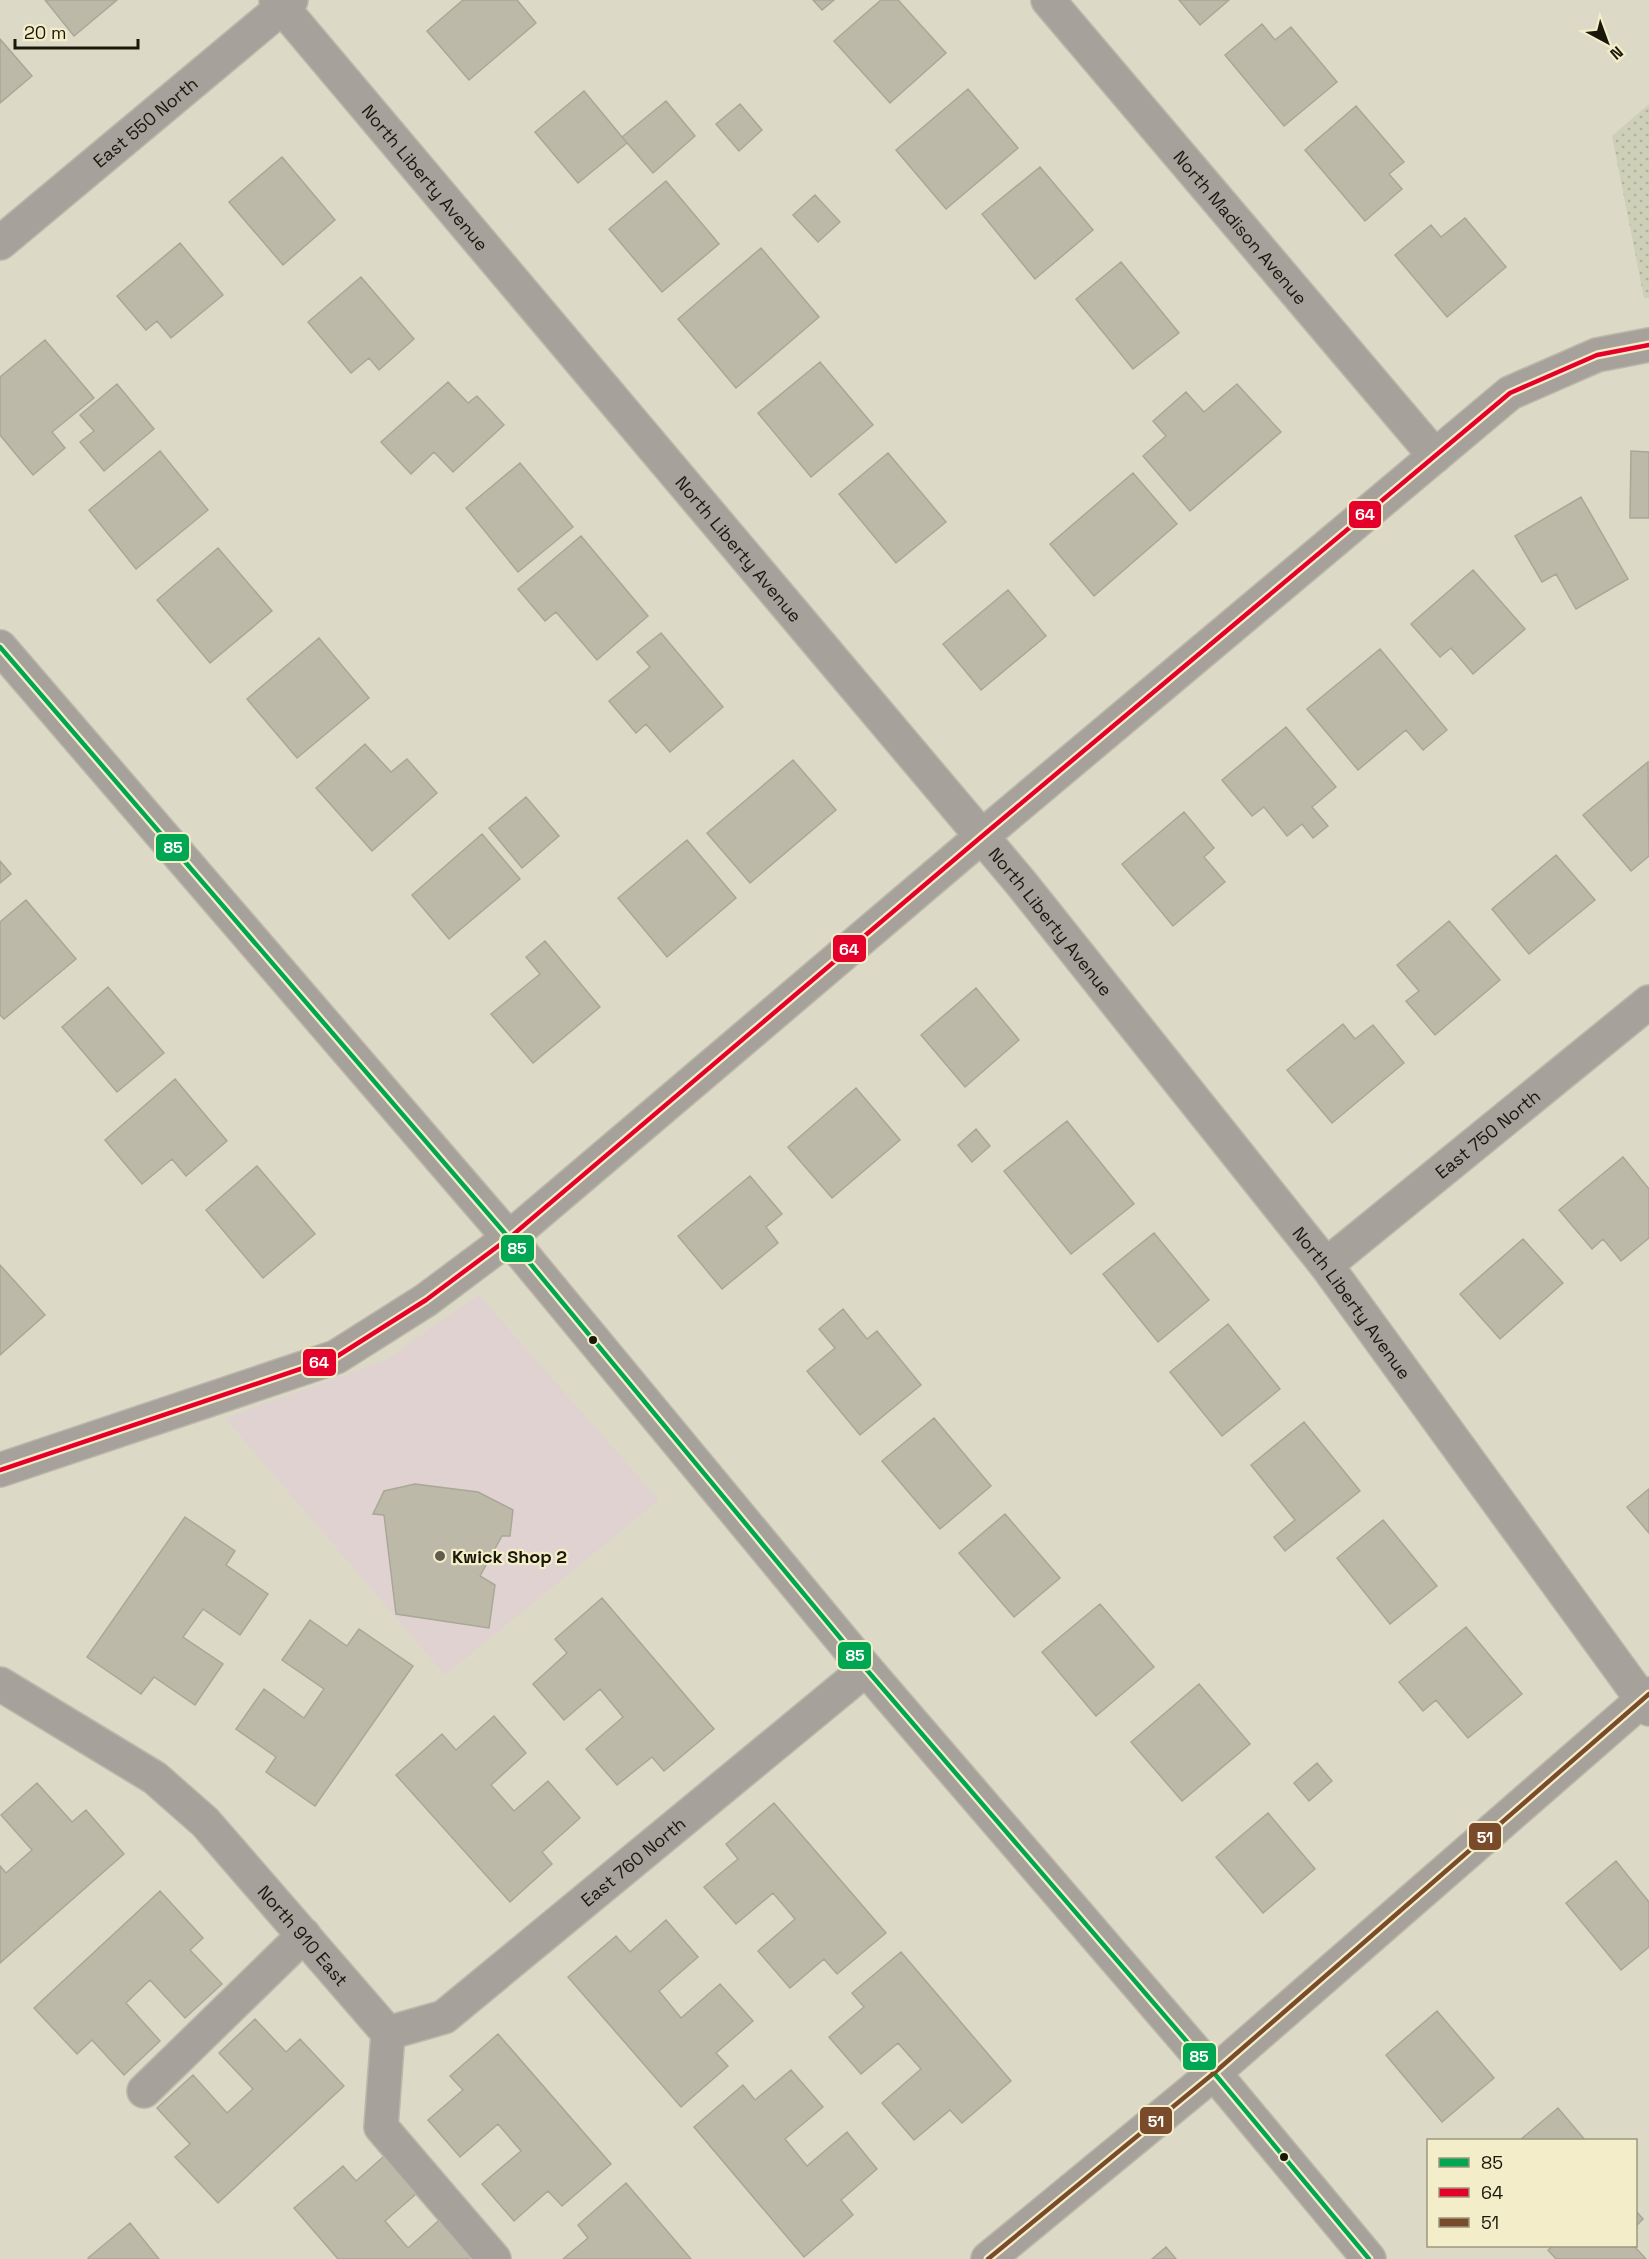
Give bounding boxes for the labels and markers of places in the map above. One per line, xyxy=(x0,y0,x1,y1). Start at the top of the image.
unlabelled marker xyxy=(587,1334,599,1346)
place label: Kwick Shop 2 xyxy=(452,1545,567,1568)
marker: Kwick Shop 2 xyxy=(433,1549,447,1563)
unlabelled marker xyxy=(1278,2151,1290,2163)

